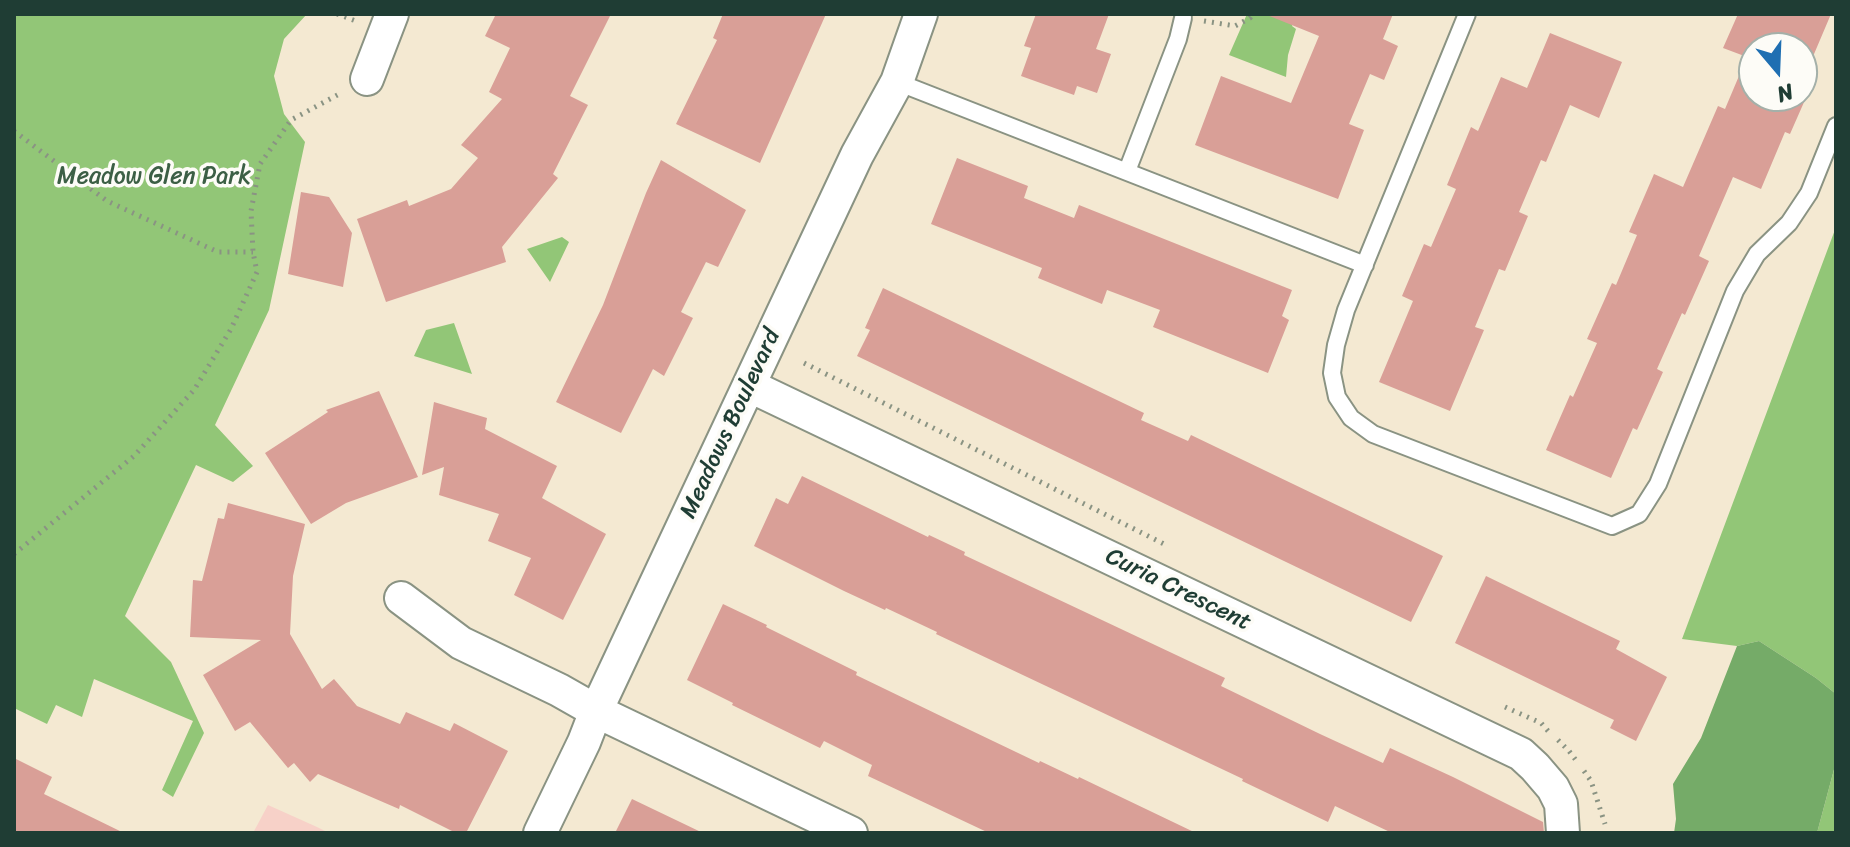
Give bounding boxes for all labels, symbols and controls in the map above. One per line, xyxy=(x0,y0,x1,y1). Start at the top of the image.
north arrow xyxy=(1738,32,1818,112)
text: N xyxy=(1772,72,1799,114)
park label: Meadow Glen Park xyxy=(57,163,251,191)
street label: Meadows Boulevard xyxy=(675,325,787,523)
street label: Curia Crescent xyxy=(1100,542,1256,638)

